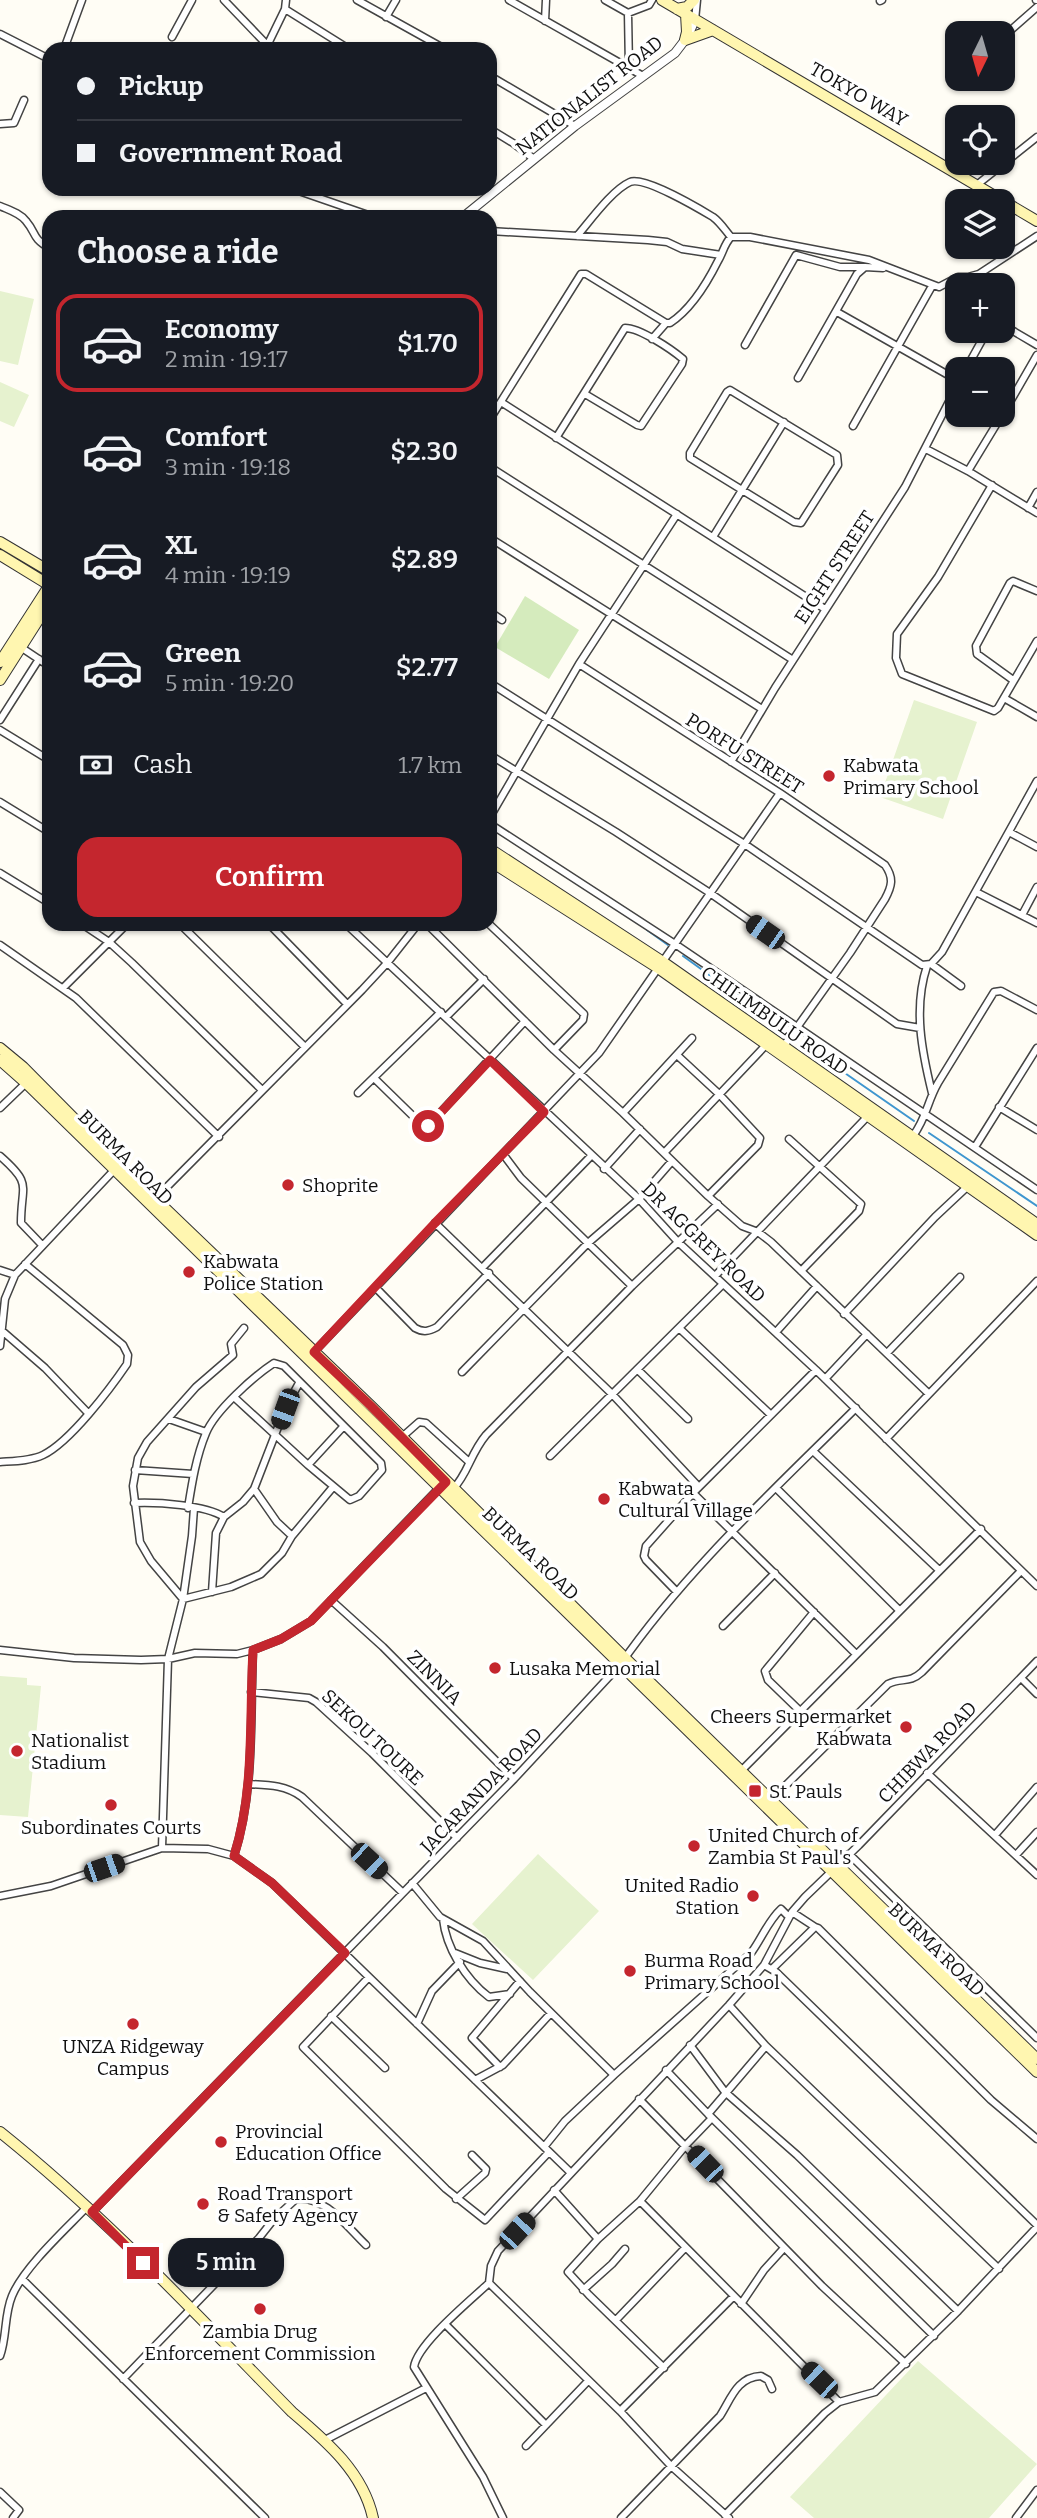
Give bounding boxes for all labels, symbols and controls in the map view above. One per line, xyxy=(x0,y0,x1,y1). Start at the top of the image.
north arrow xyxy=(945,21,1015,91)
map controls xyxy=(945,21,1015,427)
street label: NATIONALIST ROAD xyxy=(511,31,667,160)
street label: TOKYO WAY xyxy=(806,57,912,132)
text: Pickup xyxy=(119,71,204,102)
button: locate xyxy=(945,105,1015,175)
text: Government Road xyxy=(119,138,342,169)
button: layers xyxy=(945,189,1015,259)
text: Choose a ride xyxy=(77,233,278,271)
button: + xyxy=(945,273,1015,343)
icon: car xyxy=(81,312,144,375)
text: Economy xyxy=(165,314,279,345)
text: $1.70 xyxy=(397,328,458,359)
text: 2 min · 19:17 xyxy=(165,345,288,373)
button: − xyxy=(945,357,1015,427)
icon: car xyxy=(81,420,144,483)
text: Comfort xyxy=(165,422,268,453)
text: $2.30 xyxy=(390,436,458,467)
text: 3 min · 19:18 xyxy=(165,453,291,481)
street label: EIGHT STREET xyxy=(789,506,879,628)
icon: car xyxy=(81,528,144,591)
text: XL xyxy=(165,530,197,561)
text: $2.89 xyxy=(391,544,458,575)
text: 4 min · 19:19 xyxy=(165,561,291,589)
icon: car xyxy=(81,636,144,699)
text: Green xyxy=(165,638,241,669)
text: $2.77 xyxy=(396,652,458,683)
text: 5 min · 19:20 xyxy=(165,669,294,697)
street label: PORFU STREET xyxy=(682,708,808,799)
icon: cash xyxy=(77,746,115,784)
text: Cash xyxy=(133,749,192,780)
text: 1.7 km xyxy=(398,751,462,779)
place label: Kabwata Primary School xyxy=(843,754,979,799)
marker: Kabwata Primary School xyxy=(821,768,837,784)
button: Confirm xyxy=(77,837,462,917)
car xyxy=(742,911,789,953)
street label: CHILIMBULU ROAD xyxy=(697,961,853,1080)
street label: BURMA ROAD xyxy=(73,1105,178,1210)
route start xyxy=(412,1110,444,1142)
place label: Shoprite xyxy=(302,1174,378,1197)
marker: Shoprite xyxy=(280,1177,296,1193)
street label: DR AGGREY ROAD xyxy=(637,1177,770,1307)
place label: Kabwata Police Station xyxy=(203,1250,323,1295)
marker: Kabwata Police Station xyxy=(181,1264,197,1280)
car xyxy=(268,1386,303,1432)
place label: Kabwata Cultural Village xyxy=(618,1477,753,1522)
marker: Kabwata Cultural Village xyxy=(596,1491,612,1507)
street label: BURMA ROAD xyxy=(478,1502,584,1605)
street label: ZINNIA xyxy=(403,1645,467,1710)
place label: Lusaka Memorial xyxy=(509,1657,660,1680)
marker: Lusaka Memorial xyxy=(487,1660,503,1676)
street label: SEKOU TOURE xyxy=(317,1684,428,1790)
street label: CHIBWA ROAD xyxy=(873,1697,982,1808)
place label: Cheers Supermarket Kabwata xyxy=(710,1705,893,1750)
marker: Cheers Supermarket Kabwata xyxy=(898,1719,914,1735)
street label: JACARANDA ROAD xyxy=(415,1723,547,1859)
place label: Nationalist Stadium xyxy=(31,1729,129,1774)
marker: Nationalist Stadium xyxy=(9,1743,25,1759)
place label: St. Pauls xyxy=(769,1780,842,1803)
marker: St. Pauls xyxy=(747,1783,763,1799)
marker: Subordinates Courts xyxy=(103,1797,119,1813)
place label: Subordinates Courts xyxy=(21,1816,201,1839)
place label: United Church of Zambia St Paul's xyxy=(708,1824,859,1869)
marker: United Church of Zambia St Paul's xyxy=(686,1838,702,1854)
car xyxy=(347,1839,392,1883)
car xyxy=(81,1851,128,1885)
place label: United Radio Station xyxy=(625,1874,739,1919)
marker: United Radio Station xyxy=(745,1888,761,1904)
street label: BURMA ROAD xyxy=(884,1898,990,2001)
place label: Burma Road Primary School xyxy=(644,1949,780,1994)
marker: Burma Road Primary School xyxy=(622,1963,638,1979)
marker: UNZA Ridgeway Campus xyxy=(125,2016,141,2032)
place label: UNZA Ridgeway Campus xyxy=(62,2035,205,2080)
place label: Provincial Education Office xyxy=(235,2120,382,2165)
marker: Provincial Education Office xyxy=(213,2134,229,2150)
car xyxy=(683,2142,728,2186)
place label: Road Transport & Safety Agency xyxy=(217,2182,359,2227)
marker: Road Transport & Safety Agency xyxy=(195,2196,211,2212)
car xyxy=(495,2208,540,2254)
callout: 5 min xyxy=(168,2238,283,2288)
route end xyxy=(127,2247,159,2279)
text: 5 min xyxy=(196,2248,256,2276)
marker: Zambia Drug Enforcement Commission xyxy=(252,2301,268,2317)
place label: Zambia Drug Enforcement Commission xyxy=(144,2320,376,2365)
car xyxy=(797,2358,842,2402)

